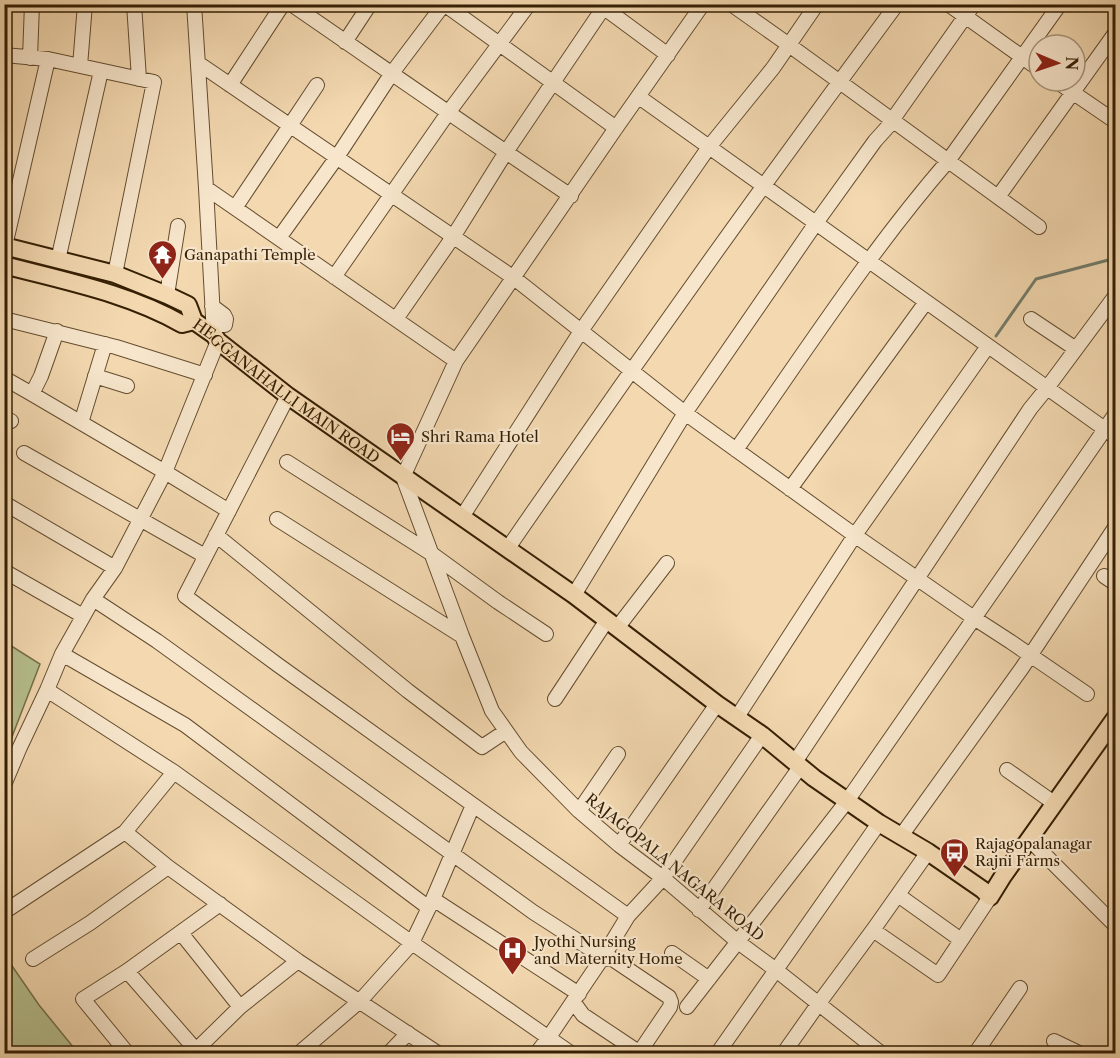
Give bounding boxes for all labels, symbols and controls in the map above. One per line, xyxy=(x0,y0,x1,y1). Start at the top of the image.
north arrow xyxy=(1027,33,1087,93)
text: N xyxy=(1062,56,1082,71)
temple icon: Ganapathi Temple xyxy=(147,238,179,280)
place label: Ganapathi Temple xyxy=(184,245,316,264)
street label: HEGGANAHALLI MAIN ROAD xyxy=(190,314,384,467)
hotel icon: Shri Rama Hotel xyxy=(384,420,416,462)
place label: Shri Rama Hotel xyxy=(421,427,539,446)
street label: RAJAGOPALA NAGARA ROAD xyxy=(582,789,768,945)
place label: Rajagopalanagar Rajni Farms xyxy=(975,834,1093,870)
bus stop icon: Rajagopalanagar Rajni Farms xyxy=(938,836,970,878)
place label: Jyothi Nursing and Maternity Home xyxy=(532,932,683,968)
hospital icon: Jyothi Nursing and Maternity Home xyxy=(497,934,529,976)

